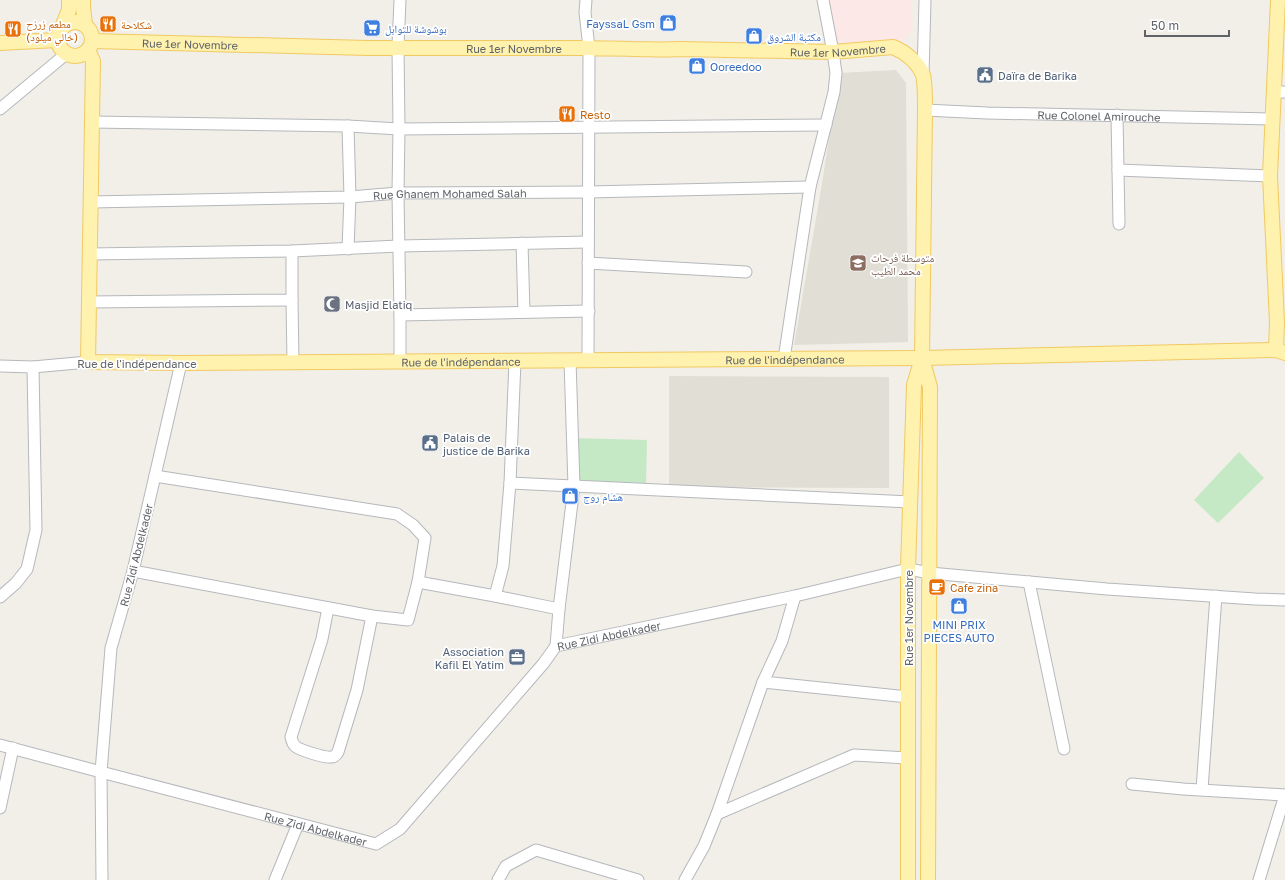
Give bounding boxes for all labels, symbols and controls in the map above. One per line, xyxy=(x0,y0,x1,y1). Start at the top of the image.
scale bar xyxy=(1145,12,1229,38)
shop icon: FayssaL Gsm xyxy=(658,13,678,33)
restaurant icon: شكلاحة xyxy=(98,14,118,34)
place label: مطعم زرزح (خالي ميلود) xyxy=(26,17,78,45)
place label: FayssaL Gsm xyxy=(586,17,655,30)
place label: شكلاحة xyxy=(121,18,152,31)
supermarket icon: بوشوشة للتوابل xyxy=(362,18,382,38)
text: 50 m xyxy=(1151,18,1179,33)
restaurant icon: مطعم زرزح (خالي ميلود) xyxy=(3,19,23,39)
place label: بوشوشة للتوابل xyxy=(385,22,447,36)
shop icon: مكتبة الشروق xyxy=(744,26,764,46)
place label: مكتبة الشروق xyxy=(767,30,821,44)
street label: Rue 1er Novembre xyxy=(142,36,238,51)
street label: Rue 1er Novembre xyxy=(790,41,886,59)
street label: Rue 1er Novembre xyxy=(466,42,562,55)
shop icon: Ooreedoo xyxy=(687,56,707,76)
place label: Ooreedoo xyxy=(710,60,762,73)
public building icon: Daïra de Barika xyxy=(975,65,995,85)
place label: Daïra de Barika xyxy=(998,69,1077,82)
restaurant icon: Resto xyxy=(557,104,577,124)
place label: Resto xyxy=(580,108,611,121)
street label: Rue Colonel Amirouche xyxy=(1037,108,1161,123)
street label: Rue Ghanem Mohamed Salah xyxy=(372,186,527,202)
place label: متوسطة فرحات محمد الطيب xyxy=(871,251,934,277)
school or university icon: متوسطة فرحات محمد الطيب xyxy=(848,253,868,273)
mosque icon: Masjid Elatiq xyxy=(322,294,342,314)
place label: Masjid Elatiq xyxy=(345,298,412,311)
street label: Rue de l'indépendance xyxy=(725,352,845,366)
street label: Rue de l'indépendance xyxy=(401,354,521,368)
street label: Rue de l'indépendance xyxy=(77,357,197,370)
place label: Palais de justice de Barika xyxy=(442,431,530,457)
public building icon: Palais de justice de Barika xyxy=(420,433,440,453)
shop icon: هشام روج xyxy=(560,486,580,506)
place label: هشام روج xyxy=(583,490,624,504)
street label: Rue Zidi Abdelkader xyxy=(117,502,155,608)
street label: Rue 1er Novembre xyxy=(902,570,915,666)
cafe icon: Cafe zina xyxy=(927,577,947,597)
place label: Cafe zina xyxy=(950,581,998,594)
shop icon: MINI PRIX PIECES AUTO xyxy=(949,596,969,616)
street label: Rue Zidi Abdelkader xyxy=(556,618,663,652)
place label: MINI PRIX PIECES AUTO xyxy=(923,618,995,644)
place label: Association Kafil El Yatim xyxy=(435,645,504,671)
office icon: Association Kafil El Yatim xyxy=(507,647,527,667)
street label: Rue Zidi Abdelkader xyxy=(263,809,369,848)

